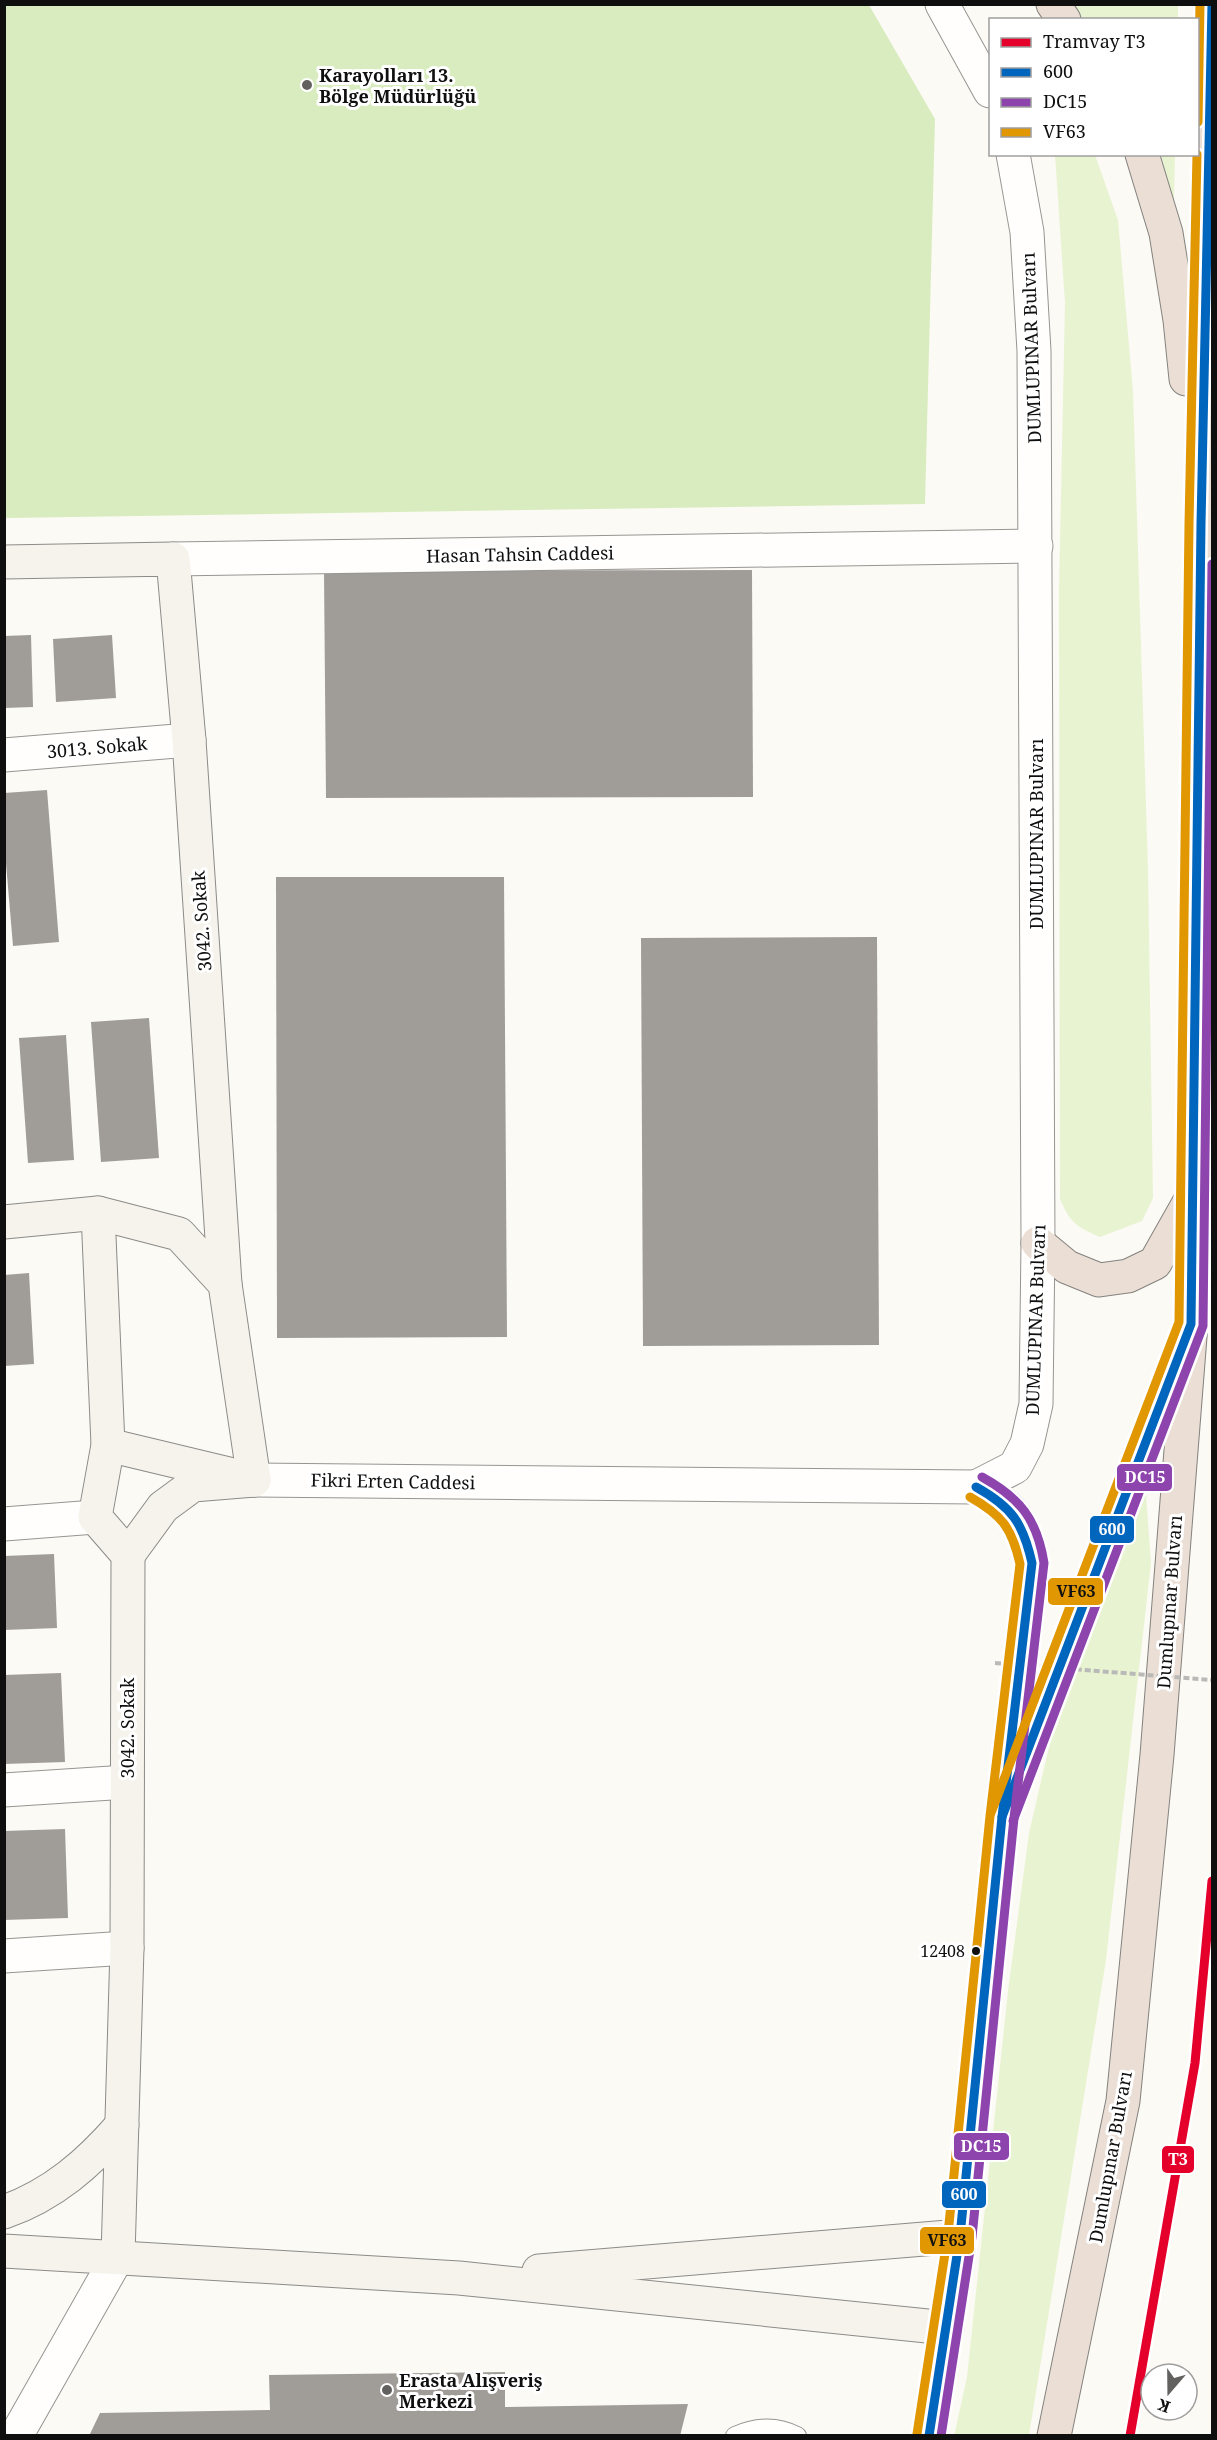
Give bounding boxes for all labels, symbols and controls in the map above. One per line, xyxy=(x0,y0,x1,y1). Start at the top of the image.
legend xyxy=(989,18,1199,156)
text: Tramvay T3 xyxy=(1043,29,1145,53)
text: 600 xyxy=(1043,59,1073,83)
place label: Karayolları 13. Bölge Müdürlüğü xyxy=(319,63,476,108)
marker: Karayolları 13. Bölge Müdürlüğü xyxy=(300,78,314,92)
text: DC15 xyxy=(1043,89,1087,113)
text: VF63 xyxy=(1043,119,1086,143)
street label: DUMLUPINAR Bulvarı xyxy=(1016,252,1046,444)
street label: Hasan Tahsin Caddesi xyxy=(426,540,614,568)
street label: 3013. Sokak xyxy=(46,731,149,763)
street label: DUMLUPINAR Bulvarı xyxy=(1024,738,1048,929)
street label: 3042. Sokak xyxy=(185,869,216,972)
street label: DUMLUPINAR Bulvarı xyxy=(1020,1224,1050,1416)
line badge: DC15 xyxy=(1116,1463,1173,1492)
text: DC15 xyxy=(1124,1466,1166,1488)
street label: Fikri Erten Caddesi xyxy=(311,1468,476,1494)
street label: Dumlupınar Bulvarı xyxy=(1151,1514,1187,1690)
line badge: 600 xyxy=(1089,1515,1135,1544)
text: 600 xyxy=(1098,1518,1126,1540)
line badge: VF63 xyxy=(1047,1577,1104,1606)
text: VF63 xyxy=(1056,1580,1096,1602)
street label: 3042. Sokak xyxy=(115,1677,139,1778)
place label: 12408 xyxy=(920,1940,965,1962)
marker: 12408 xyxy=(970,1945,982,1957)
street label: Dumlupınar Bulvarı xyxy=(1083,2069,1137,2245)
line badge: DC15 xyxy=(953,2132,1010,2161)
text: DC15 xyxy=(960,2135,1002,2157)
line badge: T3 xyxy=(1161,2145,1195,2174)
text: T3 xyxy=(1168,2148,1188,2170)
line badge: 600 xyxy=(941,2180,987,2209)
text: 600 xyxy=(950,2183,978,2205)
line badge: VF63 xyxy=(919,2226,975,2255)
text: VF63 xyxy=(927,2229,967,2251)
north arrow xyxy=(1139,2362,1199,2422)
place label: Erasta Alışveriş Merkezi xyxy=(399,2368,543,2413)
marker: Erasta Alışveriş Merkezi xyxy=(380,2383,394,2397)
text: K xyxy=(1154,2394,1173,2418)

